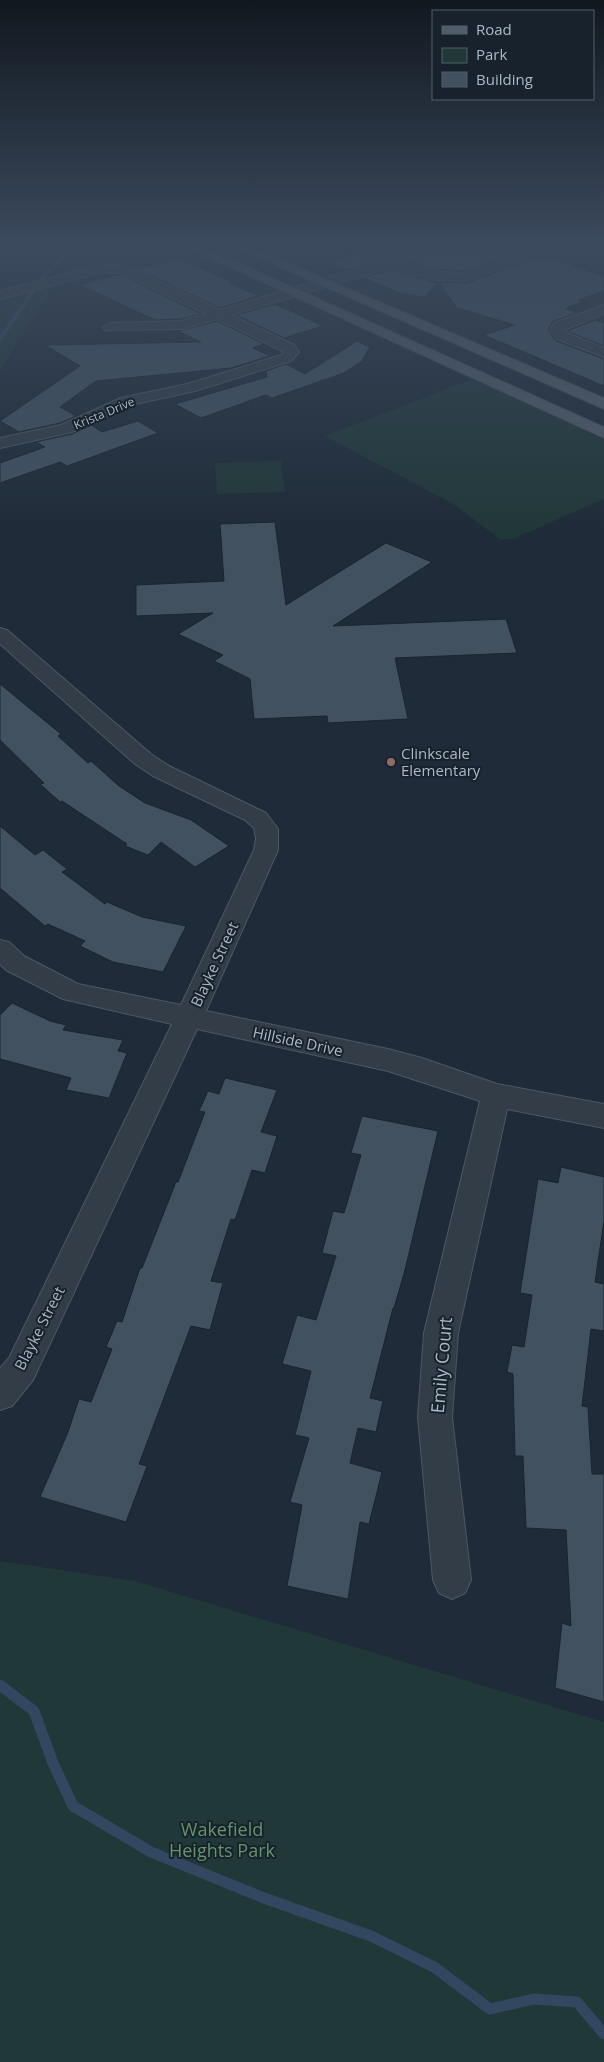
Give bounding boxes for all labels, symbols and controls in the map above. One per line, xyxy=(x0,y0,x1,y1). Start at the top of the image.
legend xyxy=(432,10,594,100)
text: Road xyxy=(476,19,512,39)
text: Park xyxy=(476,44,507,64)
text: Building xyxy=(476,69,533,89)
street label: Krista Drive xyxy=(71,392,137,433)
place label: Clinkscale Elementary xyxy=(401,743,481,780)
marker: Clinkscale Elementary xyxy=(385,756,397,768)
street label: Blayke Street xyxy=(186,918,242,1010)
street label: Hillside Drive xyxy=(251,1022,345,1060)
street label: Blayke Street xyxy=(9,1283,69,1373)
street label: Emily Court xyxy=(425,1316,457,1414)
park label: Wakefield Heights Park xyxy=(169,1817,276,1862)

